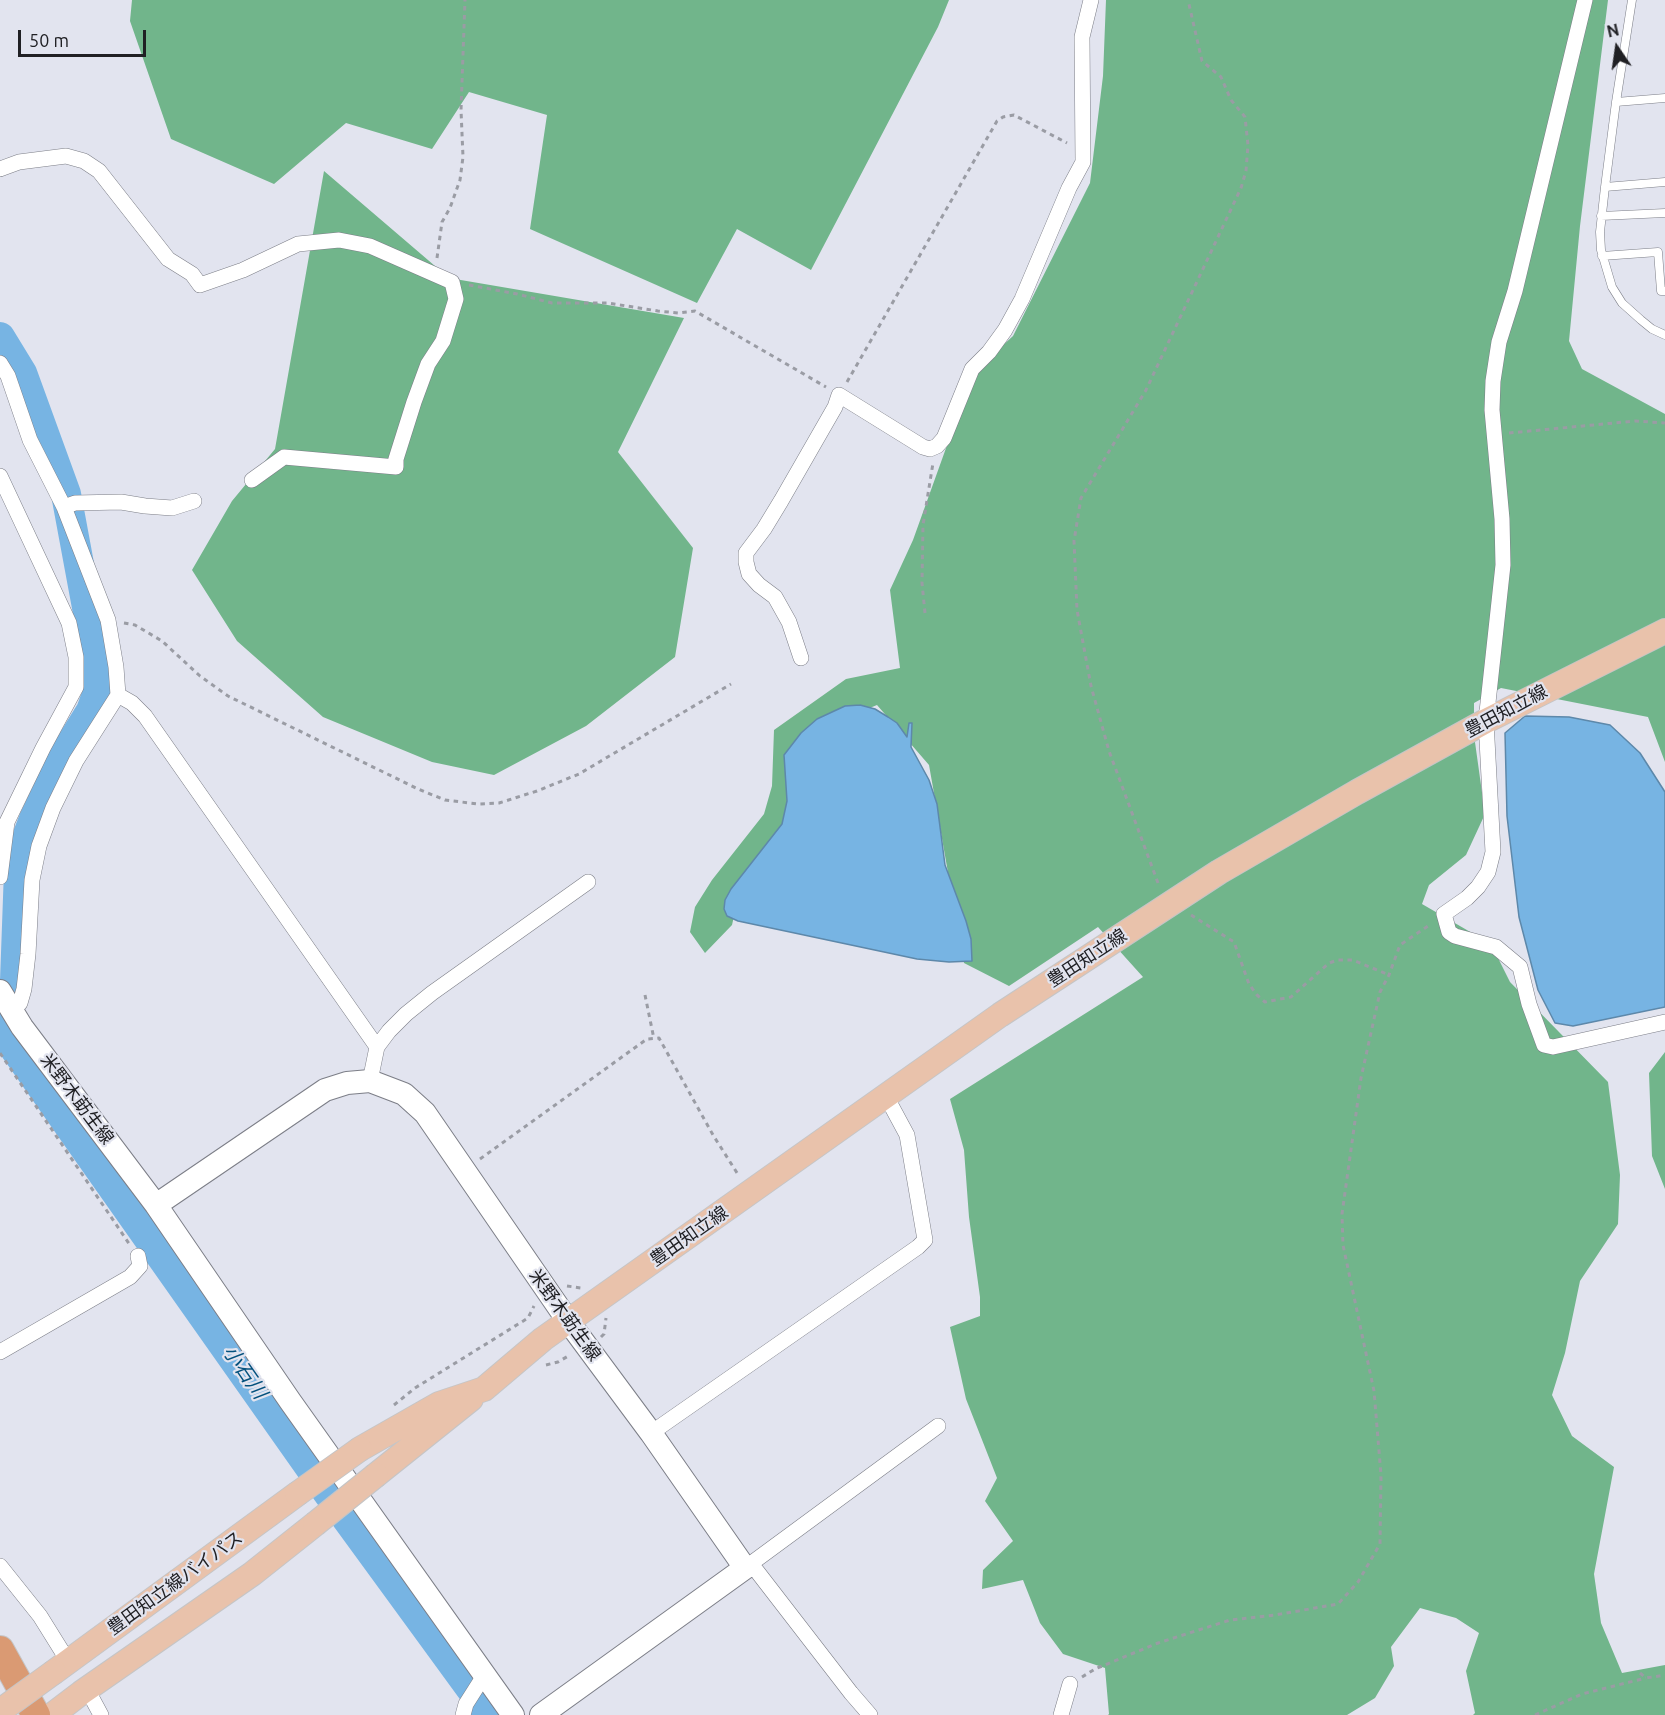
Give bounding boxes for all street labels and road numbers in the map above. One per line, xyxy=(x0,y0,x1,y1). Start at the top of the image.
street label: 豊田知立線 xyxy=(1461,680,1551,742)
street label: 豊田知立線 xyxy=(1043,924,1131,992)
street label: 米野木莇生線 xyxy=(36,1049,118,1149)
street label: 豊田知立線 xyxy=(646,1201,732,1271)
street label: 米野木莇生線 xyxy=(525,1265,605,1365)
street label: 豊田知立線バイパス xyxy=(103,1527,247,1639)

